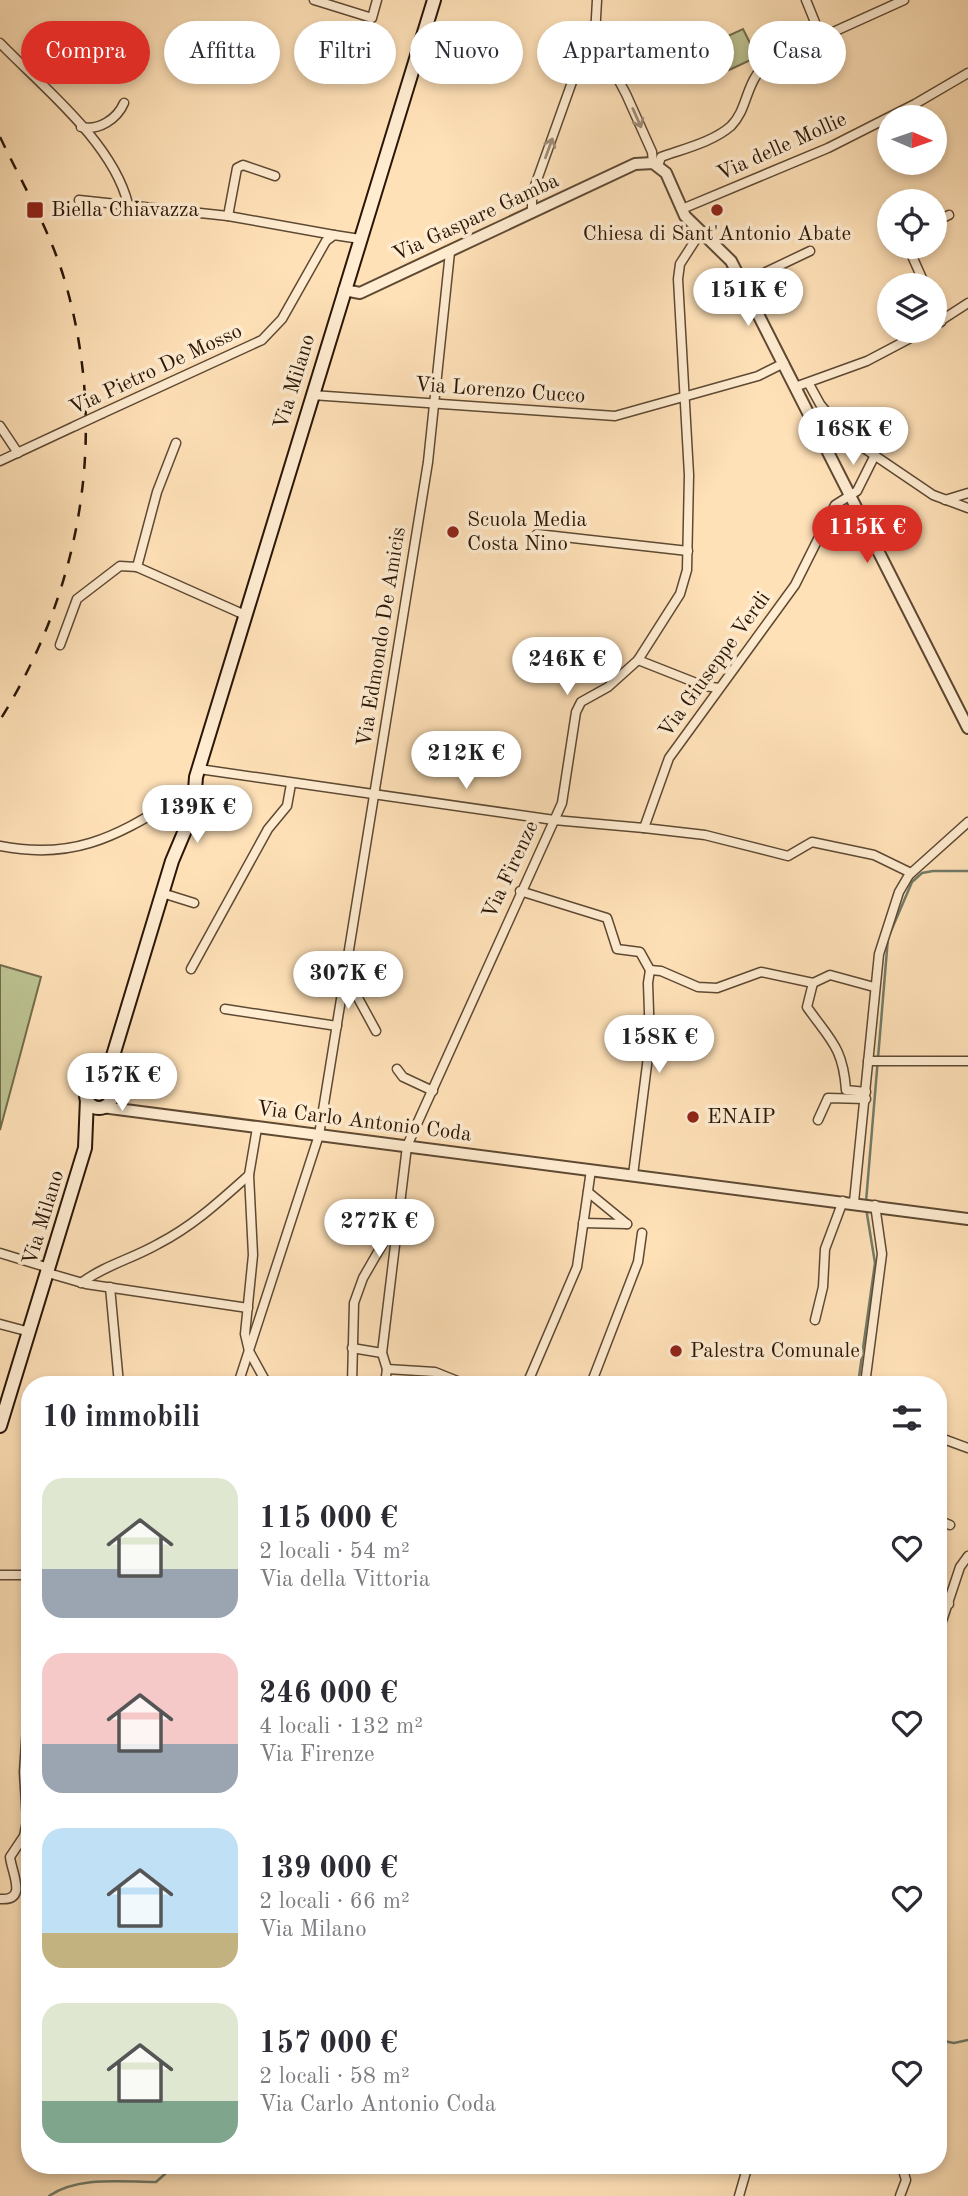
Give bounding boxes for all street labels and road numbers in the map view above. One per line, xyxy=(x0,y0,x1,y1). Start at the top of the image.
street label: Via delle Mollie xyxy=(714,109,850,185)
street label: Via Gaspare Gamba xyxy=(390,170,562,266)
street label: Via Pietro De Mosso xyxy=(67,321,245,419)
street label: Via Milano xyxy=(271,332,319,432)
street label: Via Lorenzo Cucco xyxy=(414,375,586,407)
street label: Via Edmondo De Amicis xyxy=(354,525,410,749)
street label: Via Giuseppe Verdi xyxy=(655,588,775,742)
street label: Via Firenze xyxy=(479,818,543,922)
street label: Via Carlo Antonio Coda xyxy=(255,1098,473,1146)
street label: Via Milano xyxy=(20,1168,68,1268)

